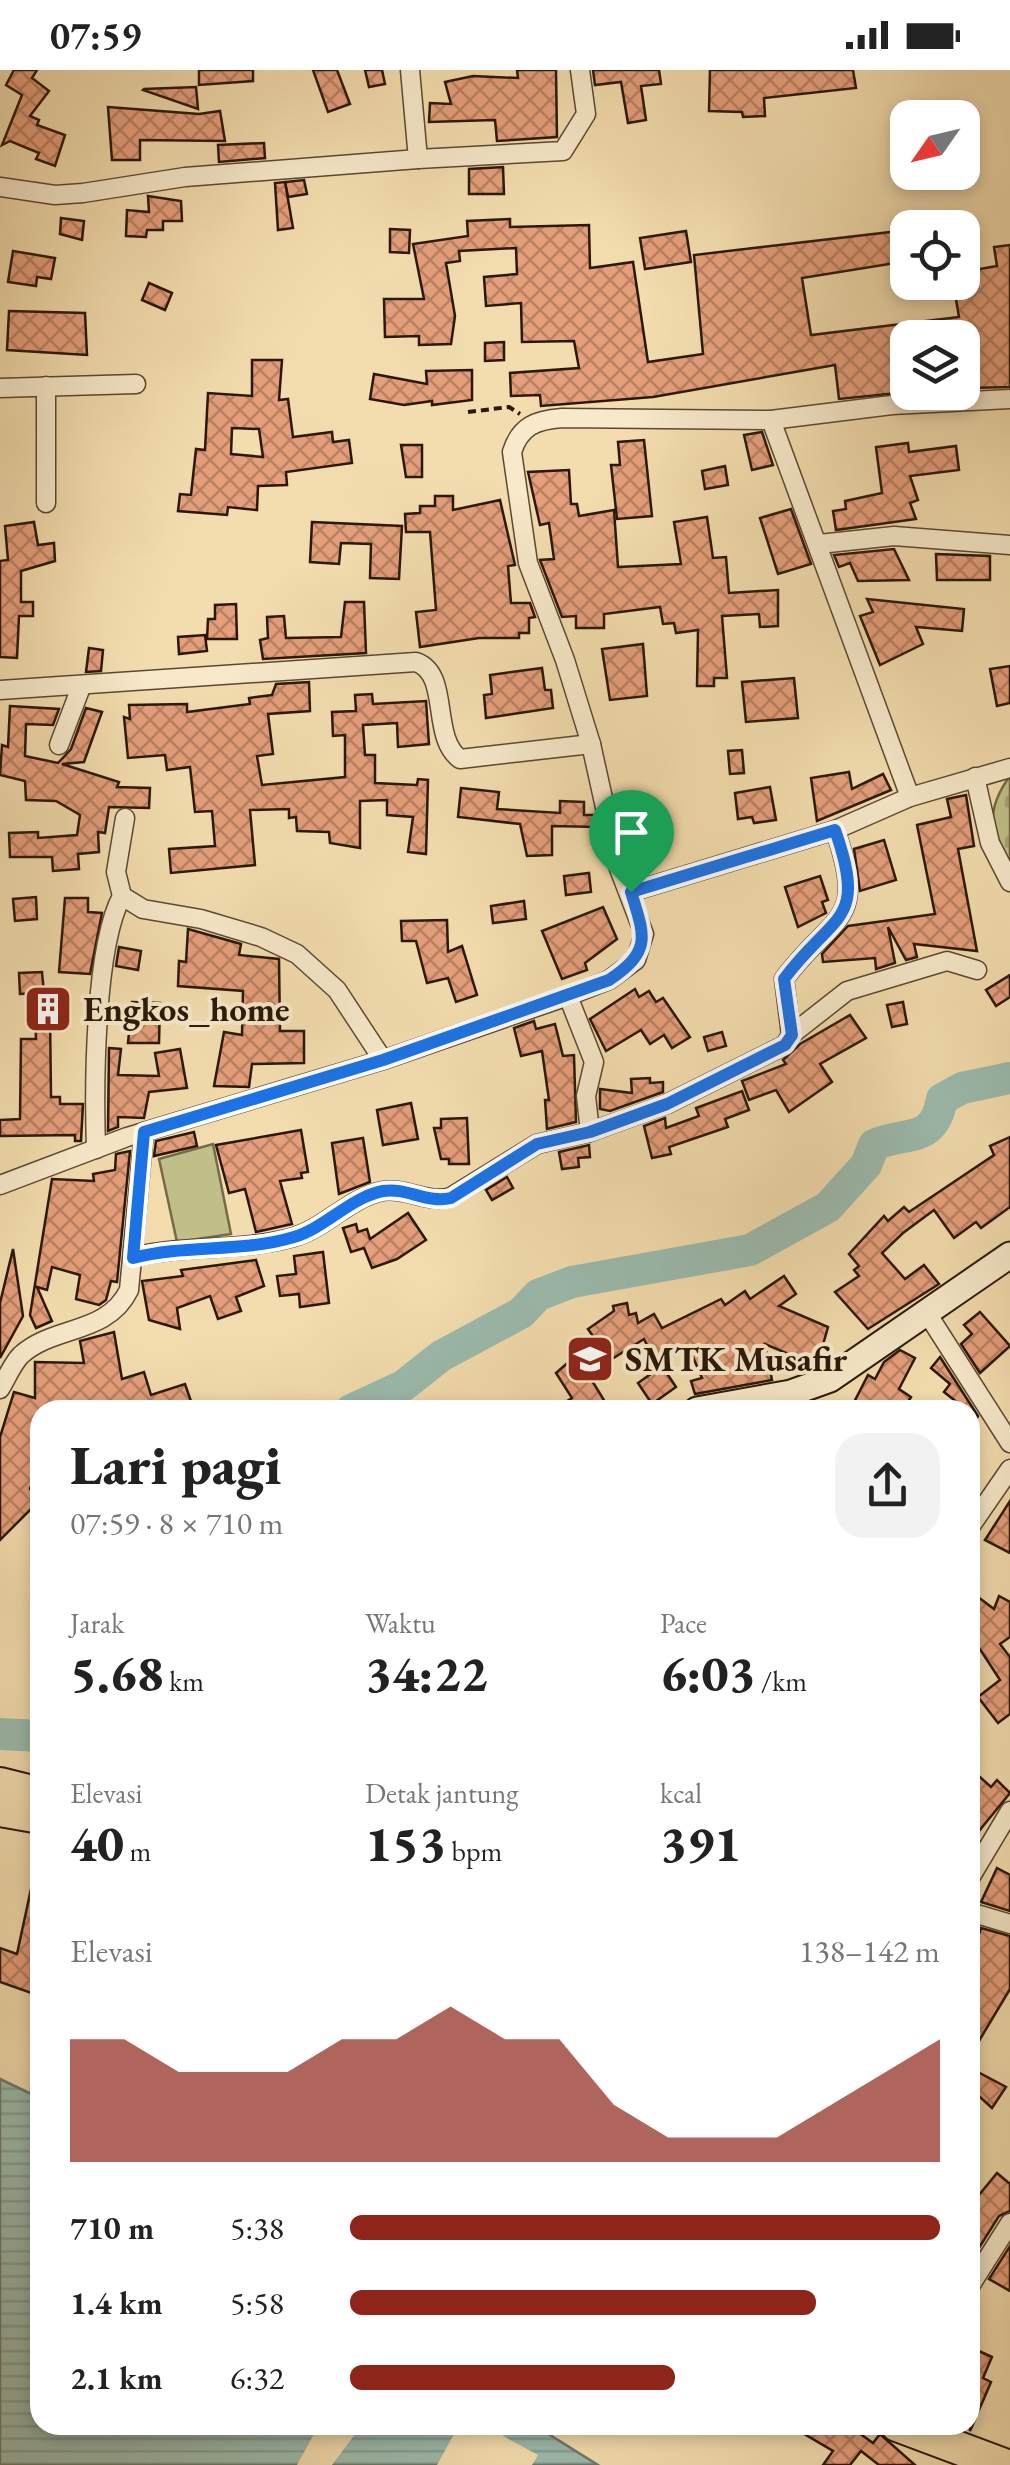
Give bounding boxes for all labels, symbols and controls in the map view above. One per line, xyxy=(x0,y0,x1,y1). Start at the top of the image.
text: 07:59 xyxy=(50,11,141,60)
north arrow xyxy=(890,100,980,190)
map controls xyxy=(890,100,980,410)
button: locate xyxy=(890,210,980,300)
button: layers xyxy=(890,320,980,410)
pin xyxy=(589,790,674,893)
icon: arrive xyxy=(604,805,659,860)
building icon: Engkos_home xyxy=(22,983,74,1035)
place label: Engkos_home xyxy=(83,986,290,1031)
school or university icon: SMTK Musafir xyxy=(564,1333,616,1385)
place label: SMTK Musafir xyxy=(625,1336,848,1381)
text: Lari pagi xyxy=(70,1429,281,1500)
button: share xyxy=(835,1433,940,1538)
text: 07:59 · 8 × 710 m xyxy=(70,1502,283,1544)
text: Jarak xyxy=(70,1605,124,1641)
text: Waktu xyxy=(365,1605,436,1641)
text: Pace xyxy=(660,1605,707,1641)
text: 5.68 xyxy=(70,1641,164,1706)
text: 34:22 xyxy=(365,1641,487,1706)
text: 6:03 xyxy=(660,1641,755,1706)
text: km xyxy=(164,1663,204,1699)
text: /km xyxy=(755,1663,807,1699)
text: Elevasi xyxy=(70,1775,142,1811)
text: Detak jantung xyxy=(365,1775,519,1811)
text: kcal xyxy=(660,1775,702,1811)
text: 40 xyxy=(70,1811,124,1876)
text: 153 xyxy=(365,1811,446,1876)
text: 391 xyxy=(660,1811,741,1876)
text: m xyxy=(124,1833,151,1869)
text: bpm xyxy=(446,1833,502,1869)
text: Elevasi xyxy=(70,1930,153,1972)
text: 138–142 m xyxy=(799,1930,940,1972)
text: 710 m xyxy=(70,2207,154,2249)
text: 5:38 xyxy=(230,2207,284,2249)
text: 1.4 km xyxy=(70,2282,163,2324)
text: 5:58 xyxy=(230,2282,284,2324)
text: 2.1 km xyxy=(70,2357,163,2399)
text: 6:32 xyxy=(230,2357,284,2399)

